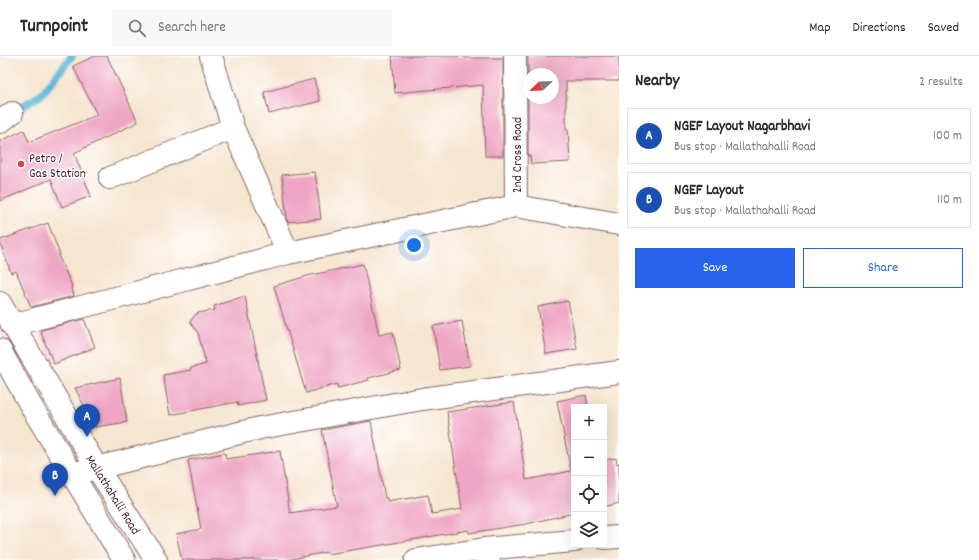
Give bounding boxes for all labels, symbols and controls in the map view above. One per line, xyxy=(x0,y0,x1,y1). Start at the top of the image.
search box xyxy=(112,10,392,46)
text: Turnpoint xyxy=(20,14,88,41)
icon: search xyxy=(126,17,148,39)
text: Search here xyxy=(158,17,226,39)
text: Map xyxy=(809,18,831,38)
text: Directions xyxy=(853,18,906,38)
text: Saved xyxy=(928,18,959,38)
north arrow xyxy=(523,68,559,104)
text: Nearby xyxy=(635,70,679,94)
text: 2 results xyxy=(919,73,963,92)
text: NGEF Layout Nagarbhavi xyxy=(674,116,810,138)
street label: 2nd Cross Road xyxy=(509,117,528,193)
text: A xyxy=(645,127,653,146)
text: 100 m xyxy=(933,127,962,146)
text: Bus stop · Mallathahalli Road xyxy=(674,138,816,157)
place label: Petro / Gas Station xyxy=(29,150,86,184)
marker: Petro / Gas Station xyxy=(16,159,26,169)
text: NGEF Layout xyxy=(674,180,744,202)
text: B xyxy=(646,191,652,210)
text: 110 m xyxy=(937,191,962,210)
text: Bus stop · Mallathahalli Road xyxy=(674,202,816,221)
your location xyxy=(404,235,424,255)
button: Save xyxy=(635,248,795,288)
button: Share xyxy=(803,248,963,288)
pin: A xyxy=(74,404,100,437)
map controls xyxy=(571,404,607,548)
button: + xyxy=(571,404,607,440)
button: − xyxy=(571,440,607,476)
street label: Mallathahalli Road xyxy=(80,452,144,539)
pin: B xyxy=(42,463,68,496)
button: locate xyxy=(571,476,607,512)
button: layers xyxy=(571,512,607,548)

